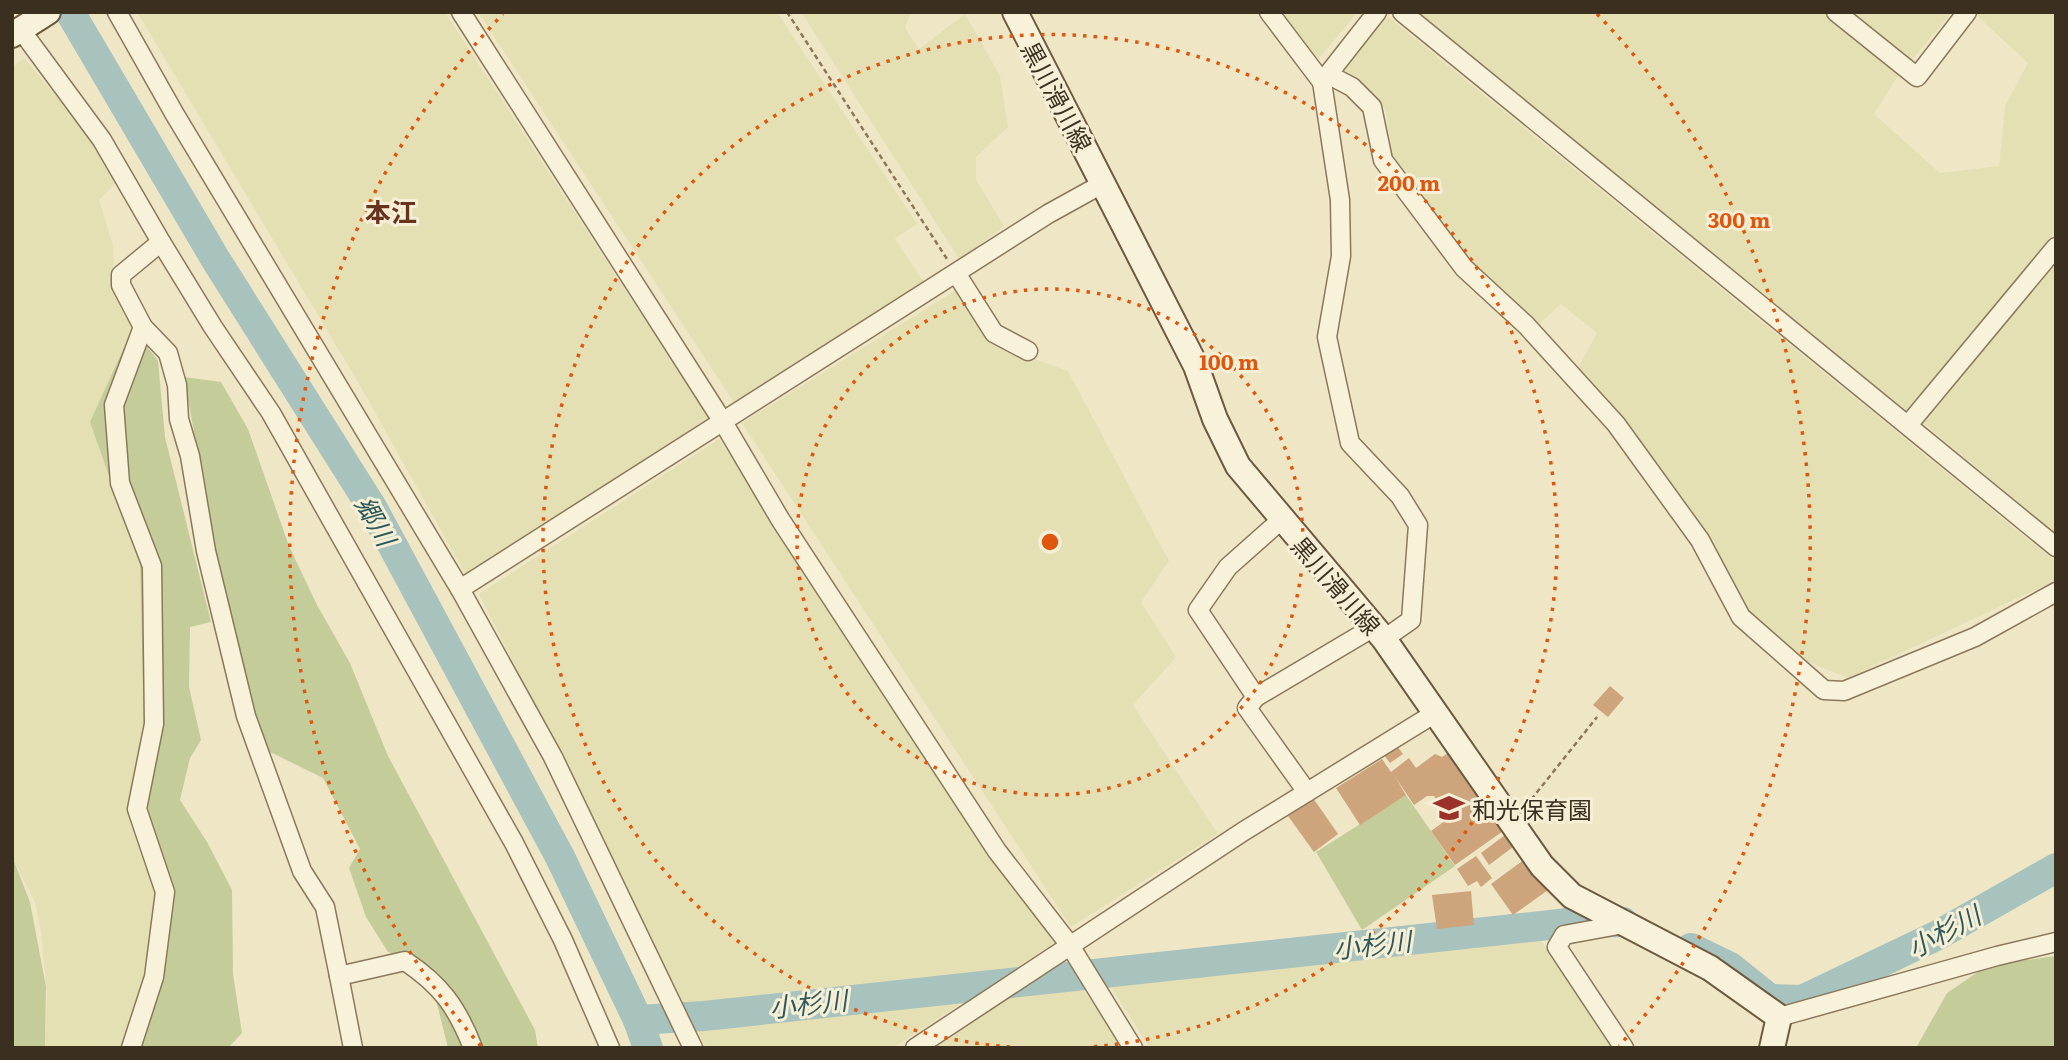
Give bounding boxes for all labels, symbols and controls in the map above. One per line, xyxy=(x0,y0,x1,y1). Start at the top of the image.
street label: 黒川滑川線 xyxy=(1014,35,1102,157)
text: 200 m xyxy=(1378,166,1440,197)
district label: 本江 xyxy=(365,191,417,230)
text: 300 m xyxy=(1708,203,1770,234)
text: 100 m xyxy=(1199,345,1259,376)
water label: 郷川 xyxy=(347,488,408,555)
street label: 黒川滑川線 xyxy=(1284,528,1390,642)
centre of rings xyxy=(1038,530,1062,554)
school or university icon: 和光保育園 xyxy=(1432,791,1466,825)
place label: 和光保育園 xyxy=(1472,791,1592,826)
water label: 小杉川 xyxy=(1899,893,1989,966)
water label: 小杉川 xyxy=(1331,919,1416,966)
water label: 小杉川 xyxy=(767,978,852,1025)

